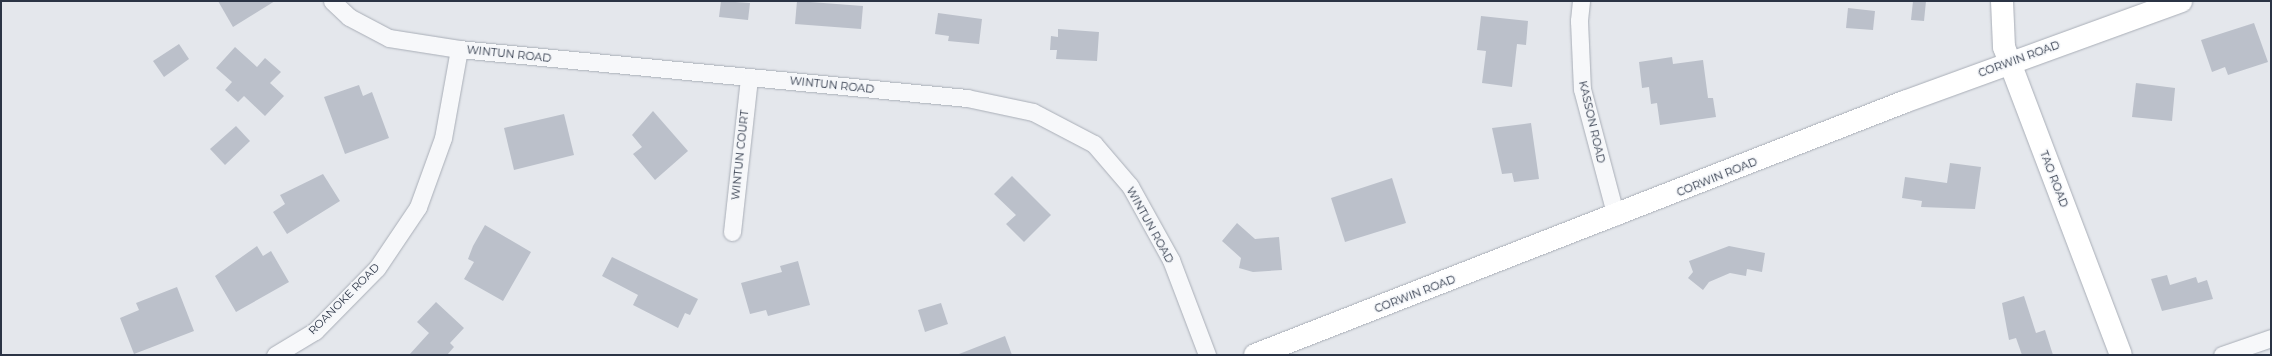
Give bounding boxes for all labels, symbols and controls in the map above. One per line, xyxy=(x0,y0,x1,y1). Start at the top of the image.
street label: CORWIN ROAD xyxy=(1976,38,2062,80)
street label: WINTUN ROAD xyxy=(466,43,552,65)
street label: WINTUN ROAD xyxy=(789,74,875,96)
street label: KASSON ROAD xyxy=(1576,80,1608,164)
street label: WINTUN COURT xyxy=(729,109,751,201)
street label: TAO ROAD xyxy=(2037,149,2071,209)
street label: CORWIN ROAD xyxy=(1675,155,1759,199)
street label: WINTUN ROAD xyxy=(1124,185,1176,265)
street label: ROANOKE ROAD xyxy=(306,261,382,337)
street label: CORWIN ROAD xyxy=(1373,272,1457,316)

